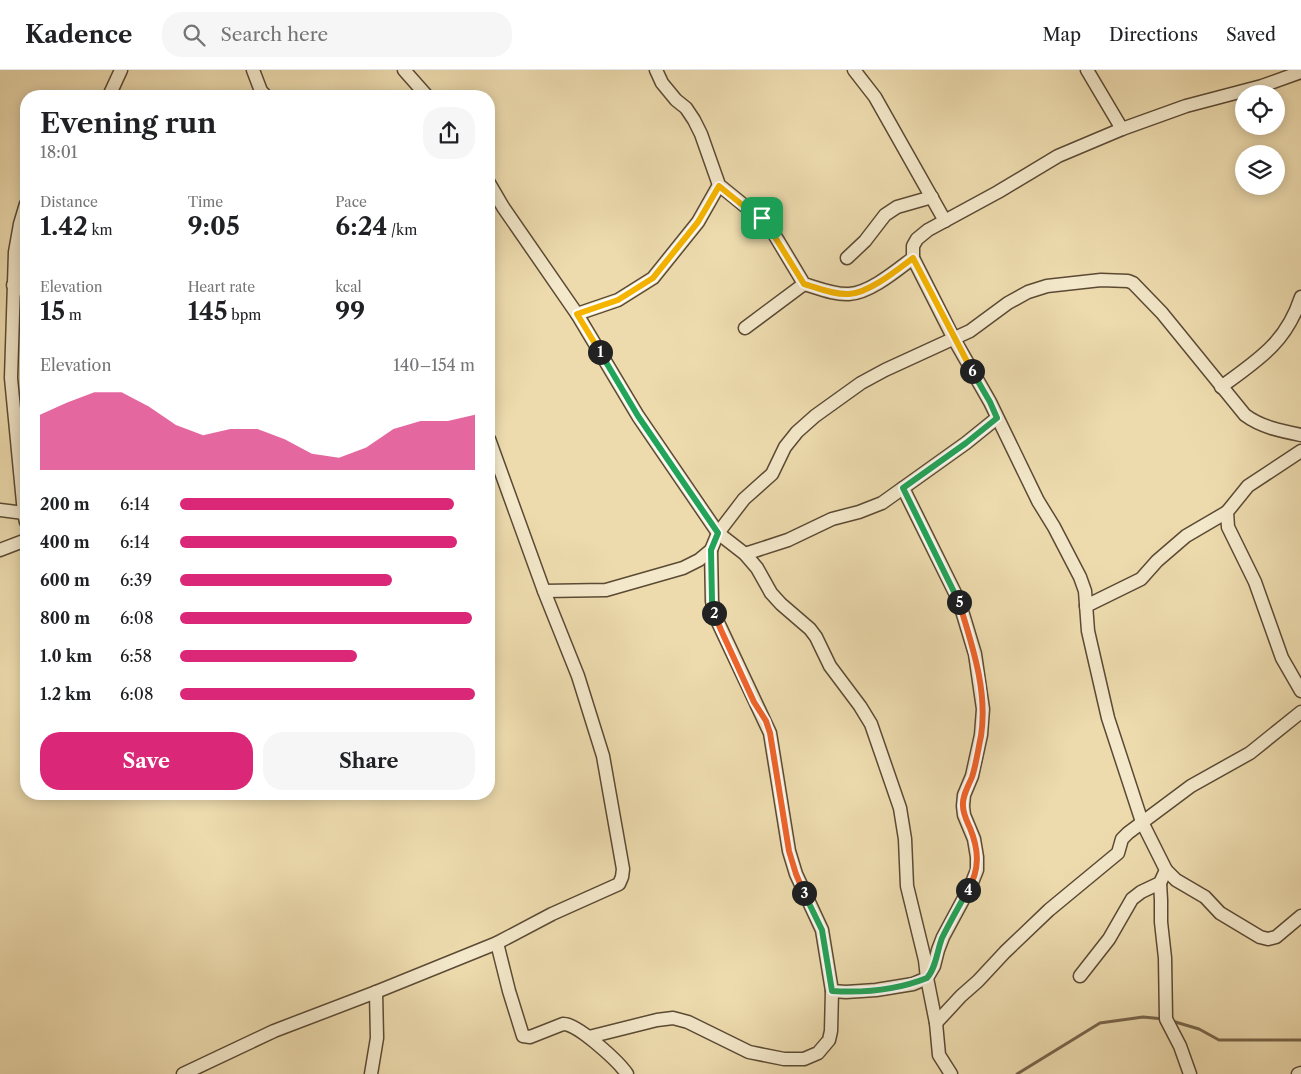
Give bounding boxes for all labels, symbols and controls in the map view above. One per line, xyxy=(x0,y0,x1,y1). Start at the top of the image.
search box xyxy=(162,12,512,57)
text: Kadence xyxy=(25,20,132,49)
icon: search xyxy=(180,21,208,49)
text: Search here xyxy=(220,23,328,46)
text: Map xyxy=(1042,24,1081,46)
text: Directions xyxy=(1109,24,1198,46)
text: Saved xyxy=(1226,24,1276,46)
map controls xyxy=(1235,85,1285,195)
button: locate xyxy=(1235,85,1285,135)
text: Evening run xyxy=(40,106,216,140)
button: share xyxy=(423,107,475,159)
text: 18:01 xyxy=(40,142,78,162)
button: layers xyxy=(1235,145,1285,195)
text: Distance xyxy=(40,193,98,211)
text: Time xyxy=(188,193,223,211)
text: Pace xyxy=(335,193,367,211)
pin xyxy=(741,197,783,239)
icon: arrive xyxy=(748,204,776,232)
text: 1.42 xyxy=(40,211,88,242)
text: 9:05 xyxy=(188,211,240,242)
text: 6:24 xyxy=(335,211,387,242)
text: km xyxy=(88,221,113,239)
text: /km xyxy=(387,221,417,239)
text: Elevation xyxy=(40,278,103,296)
text: Heart rate xyxy=(188,278,255,296)
text: kcal xyxy=(335,278,362,296)
text: 15 xyxy=(40,296,65,327)
text: 145 xyxy=(188,296,228,327)
text: 99 xyxy=(335,296,365,327)
text: m xyxy=(65,306,82,324)
text: bpm xyxy=(228,306,261,324)
pin: 1 xyxy=(588,340,612,364)
text: 1 xyxy=(597,343,604,361)
text: Elevation xyxy=(40,355,111,375)
text: 140–154 m xyxy=(393,355,475,375)
pin: 6 xyxy=(960,358,984,384)
text: 6 xyxy=(968,362,977,380)
text: 200 m xyxy=(40,494,90,514)
text: 6:14 xyxy=(120,494,150,514)
text: 400 m xyxy=(40,532,90,552)
text: 6:14 xyxy=(120,532,150,552)
text: 600 m xyxy=(40,570,90,590)
text: 6:39 xyxy=(120,570,152,590)
pin: 5 xyxy=(946,590,972,614)
text: 5 xyxy=(956,593,963,611)
pin: 2 xyxy=(702,600,726,626)
text: 2 xyxy=(710,604,719,622)
text: 800 m xyxy=(40,608,90,628)
text: 6:08 xyxy=(120,608,153,628)
text: 1.0 km xyxy=(40,646,92,666)
text: 6:58 xyxy=(120,646,152,666)
text: 1.2 km xyxy=(40,684,92,704)
text: 6:08 xyxy=(120,684,153,704)
button: Save xyxy=(40,732,253,790)
button: Share xyxy=(263,732,475,790)
pin: 4 xyxy=(956,878,980,902)
pin: 3 xyxy=(792,880,816,906)
text: 4 xyxy=(964,881,973,899)
text: 3 xyxy=(801,884,808,902)

